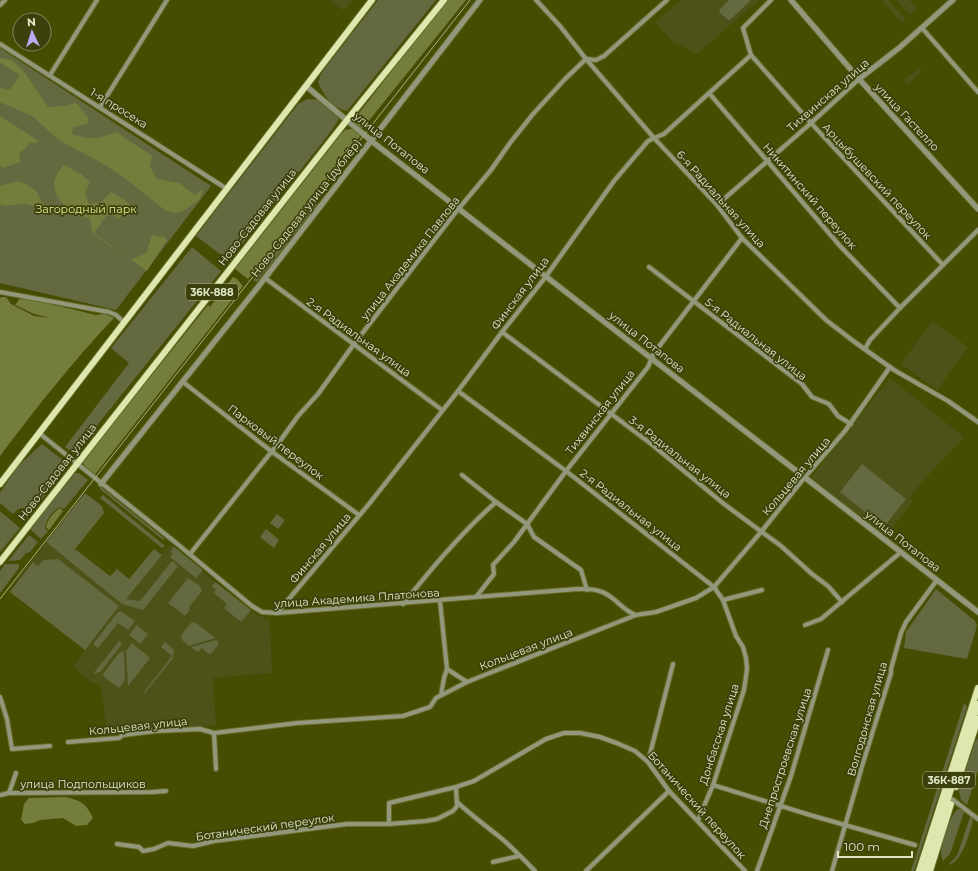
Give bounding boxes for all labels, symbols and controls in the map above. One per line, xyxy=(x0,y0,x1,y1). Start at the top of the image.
north arrow xyxy=(12,12,52,52)
text: N xyxy=(26,15,36,29)
street label: Тихвинская улица xyxy=(784,56,872,134)
street label: улица Гастелло xyxy=(871,79,942,154)
street label: 1-я просека xyxy=(88,85,150,131)
street label: улица Потапова xyxy=(351,108,433,177)
street label: Арцыбушевский переулок xyxy=(819,120,935,243)
street label: Ново-Садовая улица (дублёр) xyxy=(248,136,364,280)
street label: Никитинский переулок xyxy=(760,140,860,252)
street label: 6-я Радиальная улица xyxy=(674,147,768,251)
street label: Ново-Садовая улица xyxy=(215,166,299,268)
street label: улица Академика Павлова xyxy=(357,193,463,323)
park label: Загородный парк xyxy=(35,202,137,216)
street label: Финская улица xyxy=(488,254,552,332)
road number: 36К-888 xyxy=(186,284,238,300)
street label: 2-я Радиальная улица xyxy=(304,294,414,380)
street label: 5-я Радиальная улица xyxy=(702,295,810,383)
street label: улица Потапова xyxy=(606,307,688,376)
street label: Тихвинская улица xyxy=(562,367,638,457)
street label: Парковый переулок xyxy=(225,401,327,483)
street label: 3-я Радиальная улица xyxy=(626,413,734,501)
street label: Ново-Садовая улица xyxy=(15,421,99,523)
street label: Кольцевая улица xyxy=(759,434,833,518)
street label: 2-я Радиальная улица xyxy=(577,466,685,554)
street label: улица Потапова xyxy=(862,506,944,575)
street label: Финская улица xyxy=(286,510,354,586)
street label: улица Академика Платонова xyxy=(273,585,440,611)
street label: Кольцевая улица xyxy=(477,625,575,673)
street label: Волгодонская улица xyxy=(844,660,890,778)
street label: Донбасская улица xyxy=(696,682,742,786)
street label: Днепростроевская улица xyxy=(756,686,814,830)
street label: Кольцевая улица xyxy=(88,714,188,738)
street label: Ботанический переулок xyxy=(645,748,749,862)
road number: 36К-887 xyxy=(923,772,975,788)
street label: улица Подпольщиков xyxy=(19,777,146,791)
street label: Ботанический переулок xyxy=(195,810,336,844)
scale bar xyxy=(838,833,912,859)
text: 100 m xyxy=(844,839,880,854)

